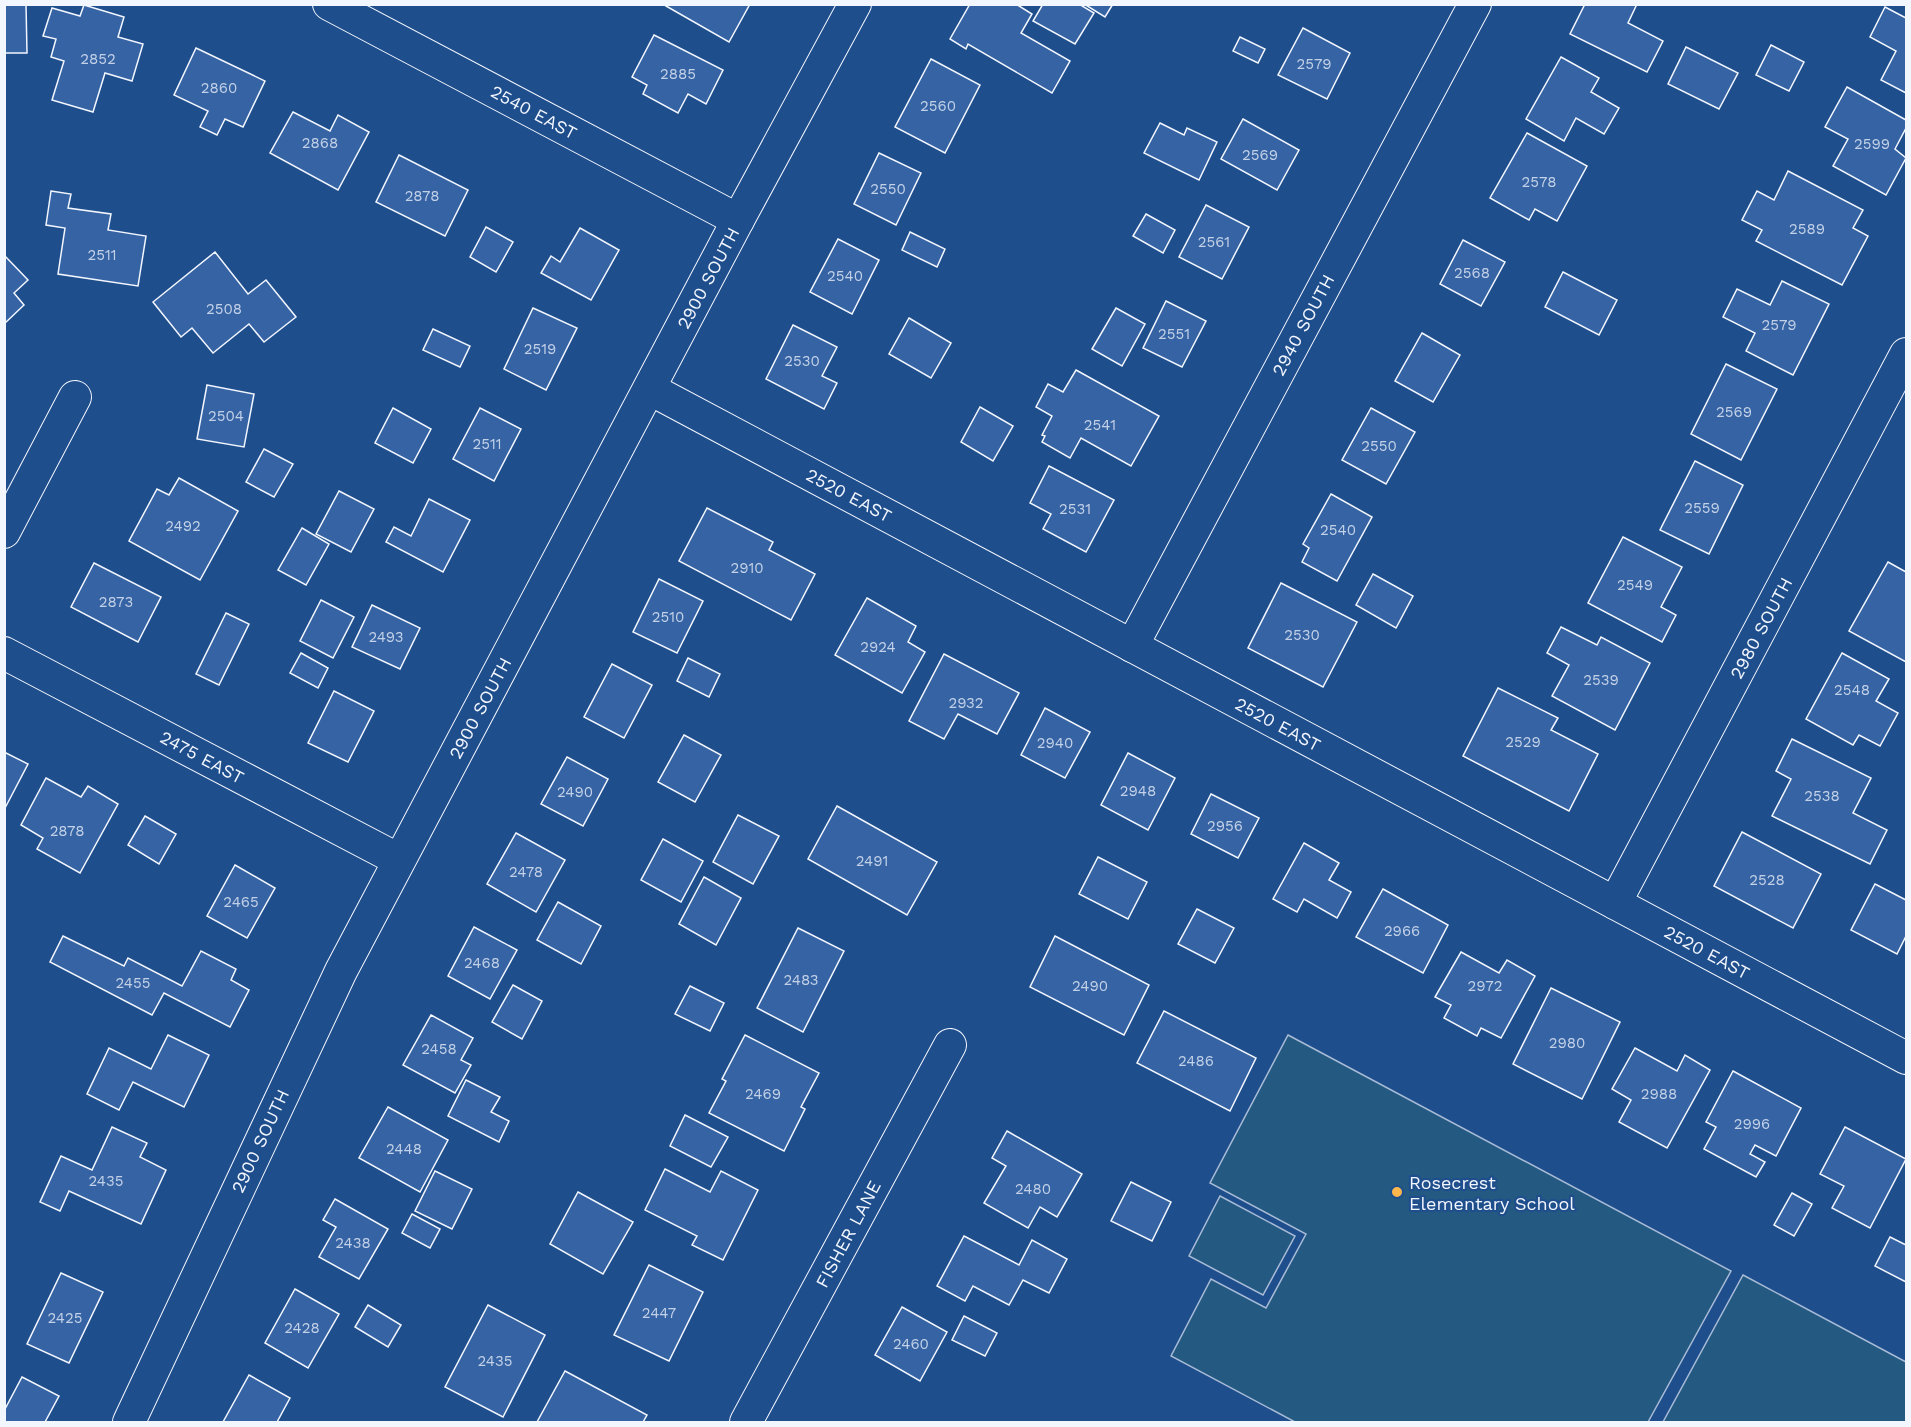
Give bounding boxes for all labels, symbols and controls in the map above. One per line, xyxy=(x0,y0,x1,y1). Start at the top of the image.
house number: 2852 xyxy=(80,50,116,68)
house number: 2579 xyxy=(1296,55,1332,73)
house number: 2885 xyxy=(660,65,696,83)
house number: 2860 xyxy=(201,79,237,97)
street label: 2540 EAST xyxy=(487,81,581,143)
house number: 2560 xyxy=(920,97,956,115)
house number: 2868 xyxy=(302,134,338,152)
house number: 2599 xyxy=(1854,135,1890,153)
house number: 2569 xyxy=(1242,146,1278,164)
house number: 2578 xyxy=(1522,173,1556,191)
house number: 2550 xyxy=(870,180,906,198)
house number: 2878 xyxy=(405,187,439,205)
house number: 2589 xyxy=(1789,220,1825,238)
street label: 2900 SOUTH xyxy=(672,224,744,332)
house number: 2561 xyxy=(1198,233,1230,251)
house number: 2511 xyxy=(87,246,117,264)
house number: 2568 xyxy=(1454,264,1490,282)
house number: 2540 xyxy=(827,267,863,285)
street label: 2940 SOUTH xyxy=(1267,271,1339,379)
house number: 2508 xyxy=(206,300,242,318)
house number: 2579 xyxy=(1761,316,1797,334)
house number: 2551 xyxy=(1158,325,1190,343)
house number: 2519 xyxy=(524,340,556,358)
house number: 2530 xyxy=(784,352,820,370)
house number: 2569 xyxy=(1716,403,1752,421)
house number: 2504 xyxy=(208,407,244,425)
house number: 2541 xyxy=(1084,416,1116,434)
house number: 2511 xyxy=(472,435,502,453)
house number: 2550 xyxy=(1361,437,1397,455)
street label: 2520 EAST xyxy=(803,464,895,526)
house number: 2559 xyxy=(1684,499,1720,517)
house number: 2531 xyxy=(1059,500,1091,518)
house number: 2492 xyxy=(165,517,201,535)
house number: 2540 xyxy=(1320,521,1356,539)
house number: 2910 xyxy=(730,559,764,577)
street label: 2980 SOUTH xyxy=(1725,574,1797,682)
house number: 2549 xyxy=(1617,576,1653,594)
house number: 2873 xyxy=(99,593,133,611)
house number: 2510 xyxy=(652,608,684,626)
house number: 2530 xyxy=(1284,626,1320,644)
house number: 2493 xyxy=(368,628,404,646)
house number: 2924 xyxy=(860,638,896,656)
street label: 2900 SOUTH xyxy=(444,654,516,762)
house number: 2539 xyxy=(1583,671,1619,689)
house number: 2548 xyxy=(1834,681,1870,699)
street label: 2520 EAST xyxy=(1232,693,1324,755)
house number: 2932 xyxy=(948,694,984,712)
street label: 2475 EAST xyxy=(157,726,248,788)
house number: 2529 xyxy=(1505,733,1541,751)
house number: 2940 xyxy=(1037,734,1073,752)
house number: 2948 xyxy=(1120,782,1156,800)
house number: 2490 xyxy=(557,783,593,801)
house number: 2538 xyxy=(1804,787,1840,805)
house number: 2956 xyxy=(1207,817,1243,835)
house number: 2878 xyxy=(50,822,84,840)
house number: 2491 xyxy=(856,852,888,870)
house number: 2478 xyxy=(509,863,543,881)
house number: 2528 xyxy=(1749,871,1785,889)
house number: 2465 xyxy=(223,893,259,911)
street label: 2520 EAST xyxy=(1661,921,1753,983)
house number: 2966 xyxy=(1384,922,1420,940)
house number: 2468 xyxy=(464,954,500,972)
house number: 2483 xyxy=(783,971,819,989)
house number: 2455 xyxy=(116,974,150,992)
house number: 2490 xyxy=(1072,977,1108,995)
house number: 2972 xyxy=(1468,977,1502,995)
house number: 2980 xyxy=(1549,1034,1585,1052)
house number: 2458 xyxy=(421,1040,457,1058)
house number: 2486 xyxy=(1178,1052,1214,1070)
house number: 2469 xyxy=(745,1085,781,1103)
house number: 2988 xyxy=(1641,1085,1677,1103)
street label: 2900 SOUTH xyxy=(227,1086,293,1196)
house number: 2996 xyxy=(1734,1115,1770,1133)
house number: 2448 xyxy=(386,1140,422,1158)
house number: 2435 xyxy=(89,1172,123,1190)
place label: Rosecrest Elementary School xyxy=(1409,1172,1575,1214)
street label: FISHER LANE xyxy=(811,1177,885,1291)
house number: 2480 xyxy=(1015,1180,1051,1198)
marker: Rosecrest Elementary School xyxy=(1390,1185,1404,1199)
house number: 2438 xyxy=(335,1234,371,1252)
house number: 2447 xyxy=(642,1304,676,1322)
house number: 2425 xyxy=(48,1309,82,1327)
house number: 2428 xyxy=(284,1319,320,1337)
house number: 2460 xyxy=(893,1335,929,1353)
house number: 2435 xyxy=(478,1352,512,1370)

